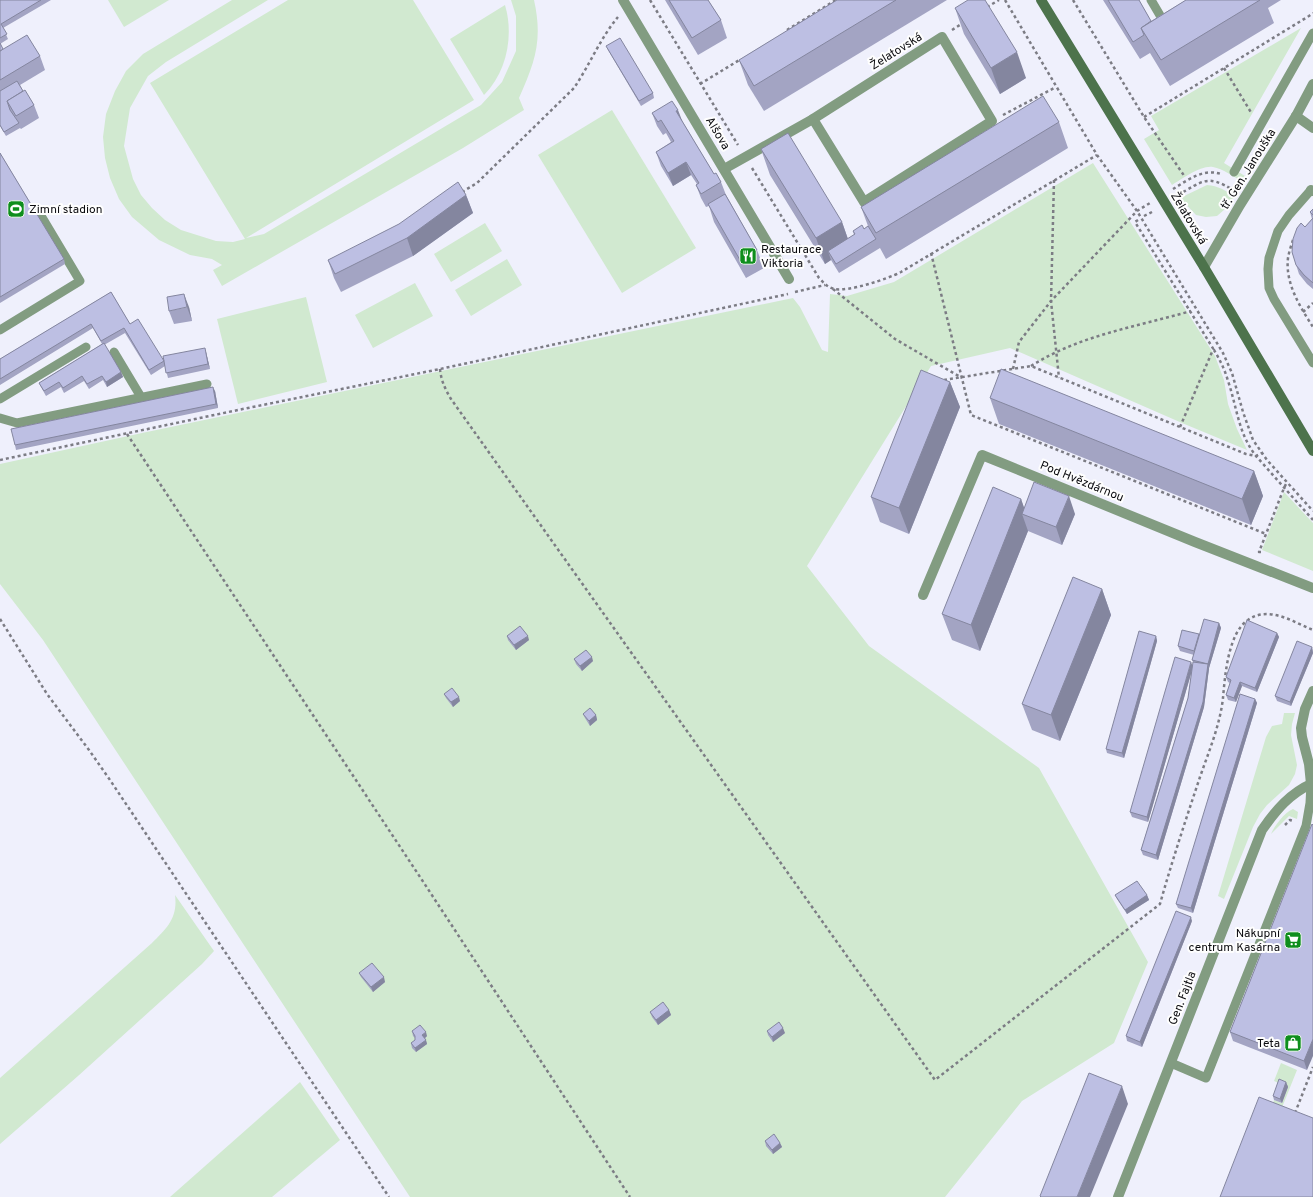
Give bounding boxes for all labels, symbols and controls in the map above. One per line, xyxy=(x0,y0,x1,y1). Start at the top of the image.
street label: Želatovská xyxy=(867,30,926,74)
street label: Alšova xyxy=(701,114,733,153)
street label: tř. Gen. Janouška xyxy=(1218,126,1280,213)
street label: Želatovská xyxy=(1166,189,1210,248)
sports icon: Zimní stadion xyxy=(6,199,26,219)
place label: Zimní stadion xyxy=(29,202,102,218)
place label: Restaurace Viktoria xyxy=(761,242,822,272)
restaurant icon: Restaurace Viktoria xyxy=(738,246,758,266)
street label: Pod Hvězdárnou xyxy=(1037,458,1126,506)
place label: Nákupní centrum Kasárna xyxy=(1189,926,1281,956)
supermarket icon: Nákupní centrum Kasárna xyxy=(1283,930,1303,950)
street label: Gen. Fajtla xyxy=(1165,969,1201,1028)
shop icon: Teta xyxy=(1283,1033,1303,1053)
place label: Teta xyxy=(1257,1036,1280,1052)

